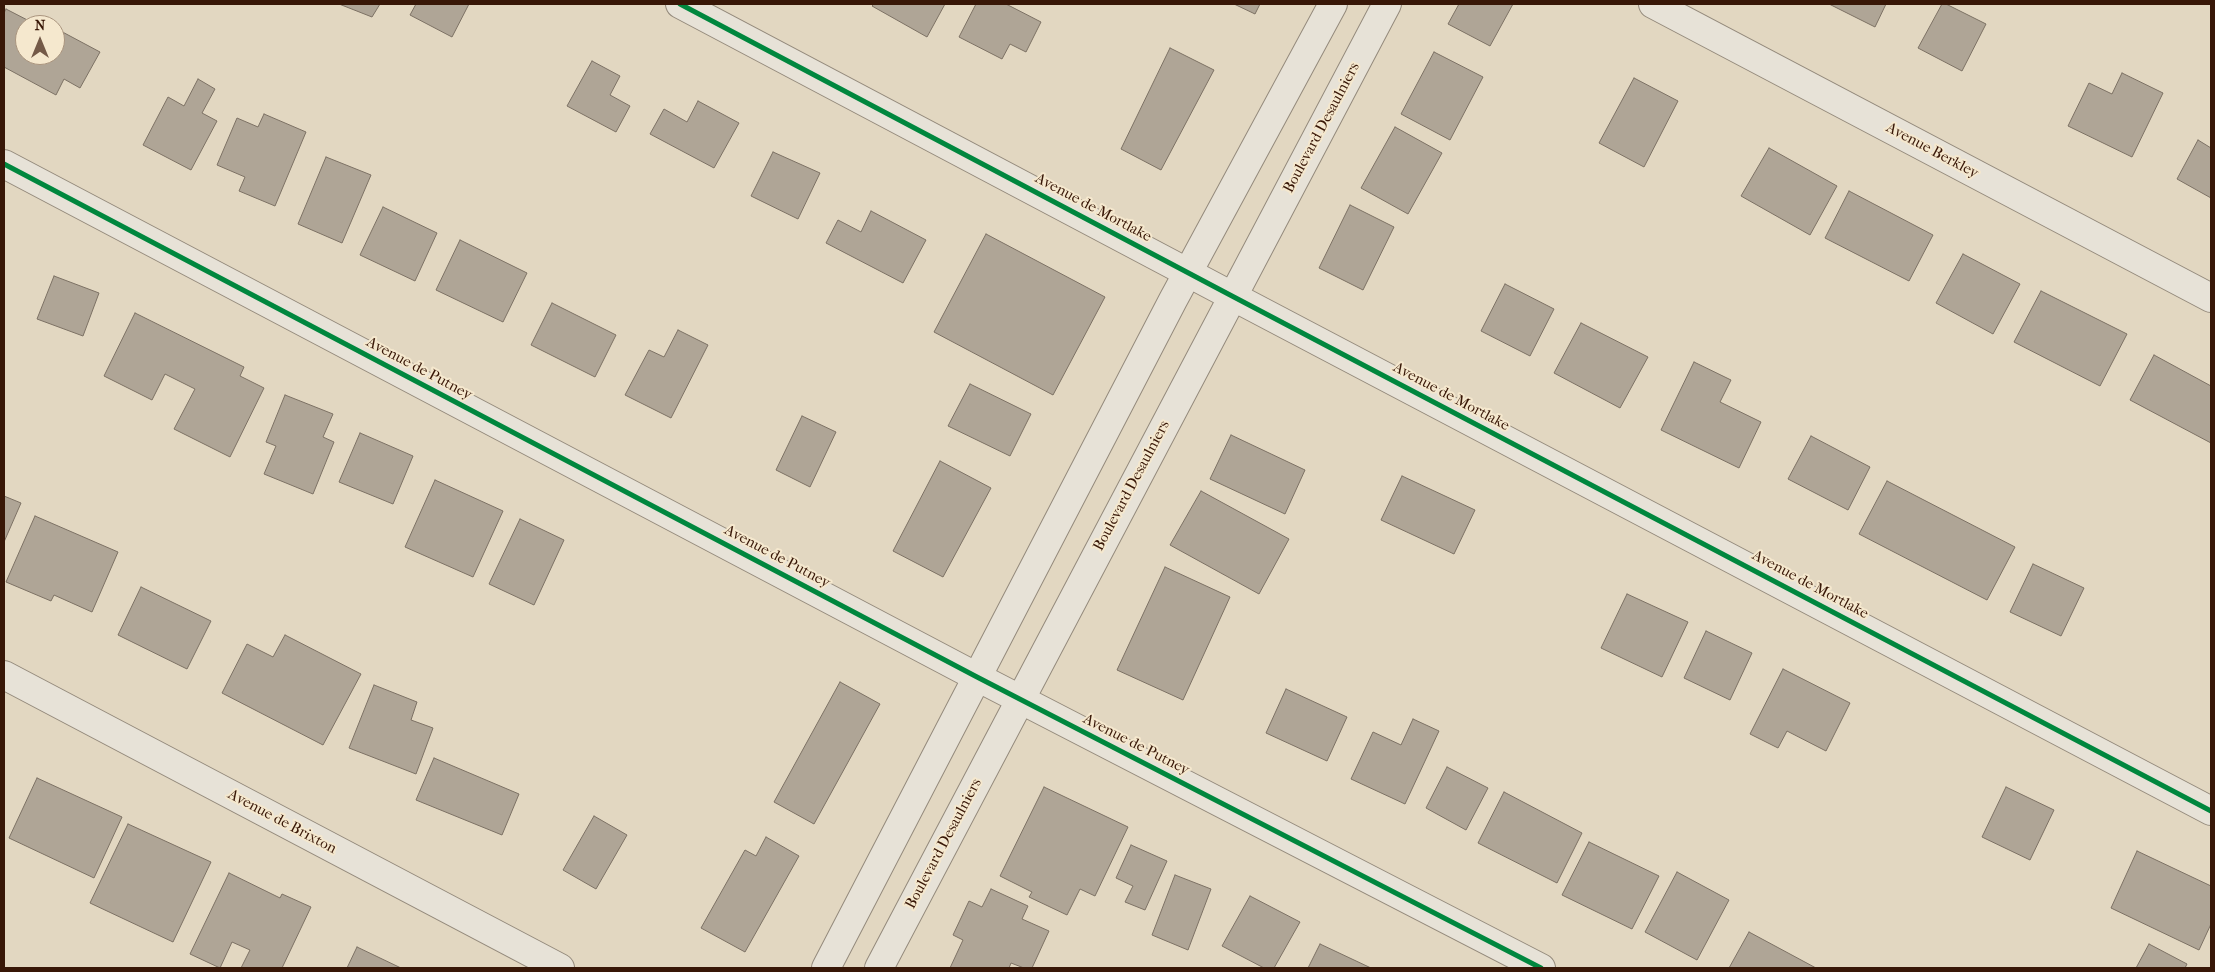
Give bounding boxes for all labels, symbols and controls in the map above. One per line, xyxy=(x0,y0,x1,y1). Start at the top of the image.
north arrow xyxy=(15,15,65,65)
text: N xyxy=(35,17,45,34)
street label: Boulevard Desaulniers xyxy=(1280,60,1364,196)
street label: Avenue Berkley xyxy=(1883,119,1981,183)
street label: Avenue de Mortlake xyxy=(1032,170,1154,246)
street label: Avenue de Putney xyxy=(363,334,475,404)
street label: Avenue de Mortlake xyxy=(1390,359,1512,435)
street label: Boulevard Desaulniers xyxy=(1090,418,1174,554)
street label: Avenue de Putney xyxy=(721,522,833,592)
street label: Avenue de Mortlake xyxy=(1749,547,1871,623)
street label: Avenue de Putney xyxy=(1080,710,1192,780)
street label: Boulevard Desaulniers xyxy=(902,776,986,912)
street label: Avenue de Brixton xyxy=(225,786,339,858)

